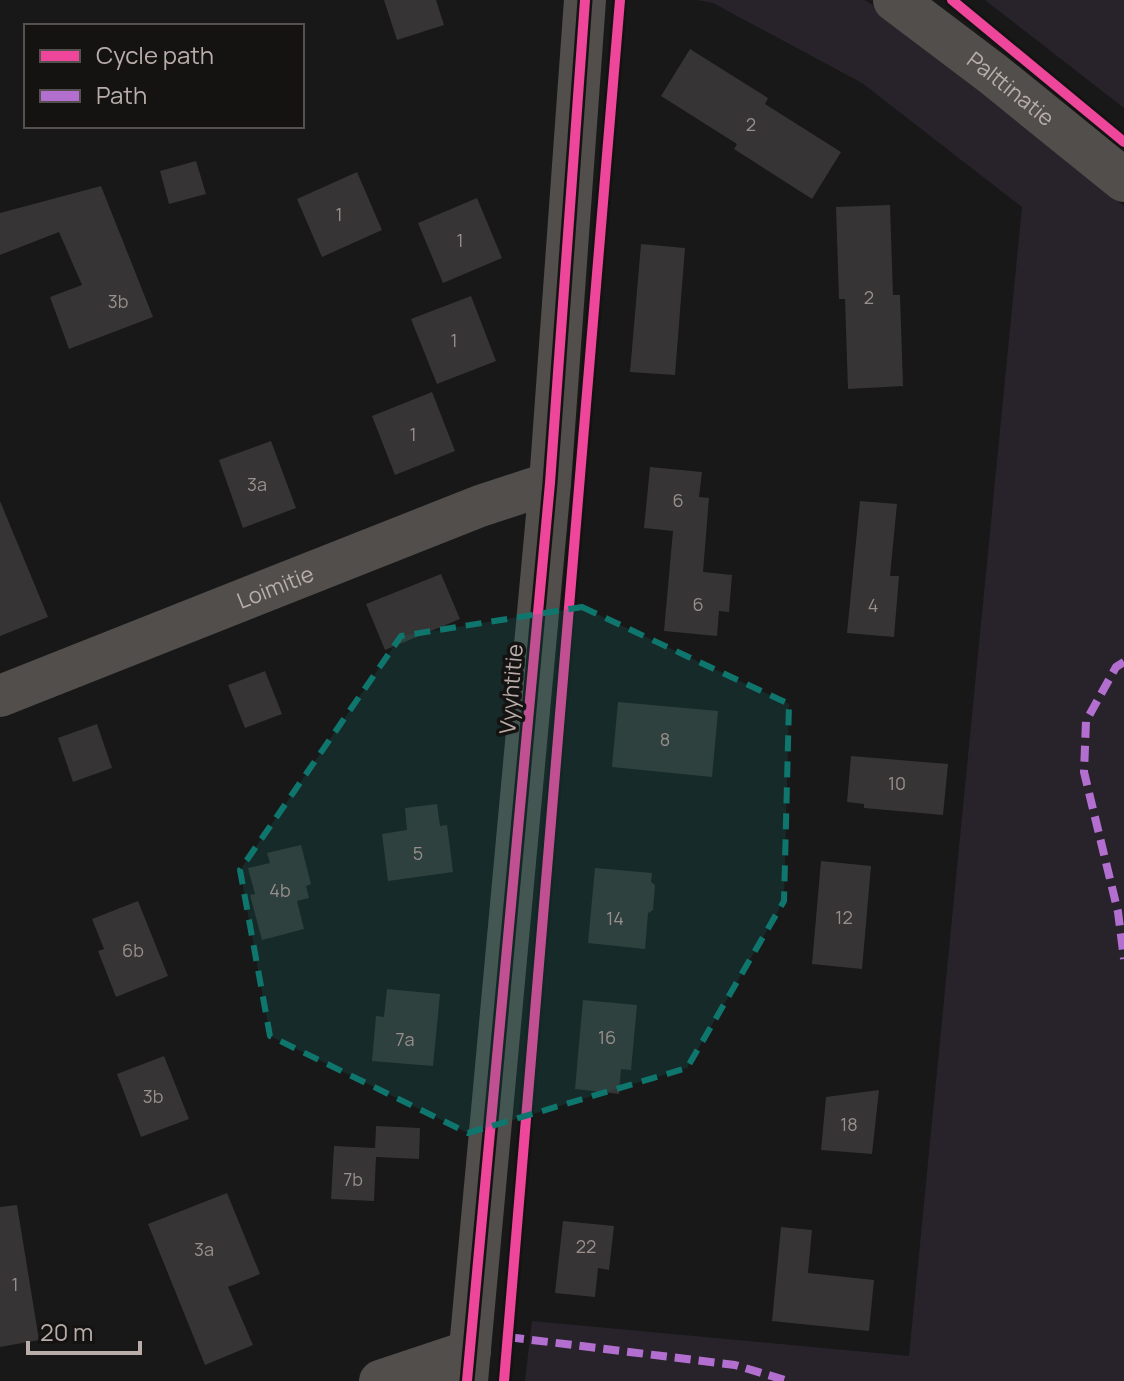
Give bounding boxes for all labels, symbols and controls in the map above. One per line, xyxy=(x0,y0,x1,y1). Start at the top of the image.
legend xyxy=(24,24,304,128)
text: Cycle path xyxy=(96,38,214,71)
street label: Palttinatie xyxy=(961,45,1061,133)
text: Path xyxy=(96,78,147,111)
house number: 2 xyxy=(746,112,756,136)
house number: 1 xyxy=(335,202,343,226)
house number: 1 xyxy=(456,228,464,252)
house number: 2 xyxy=(864,285,874,309)
house number: 3b xyxy=(108,289,128,313)
house number: 1 xyxy=(450,328,458,352)
house number: 1 xyxy=(409,422,417,446)
house number: 3a xyxy=(247,472,267,496)
house number: 6 xyxy=(672,488,684,512)
street label: Loimitie xyxy=(233,558,318,616)
house number: 6 xyxy=(692,592,704,616)
house number: 4 xyxy=(868,593,878,617)
street label: Vyyhtitie xyxy=(492,643,530,735)
house number: 8 xyxy=(660,727,670,751)
house number: 10 xyxy=(888,771,906,795)
house number: 5 xyxy=(413,841,423,865)
house number: 4b xyxy=(269,878,291,902)
house number: 12 xyxy=(835,905,853,929)
house number: 14 xyxy=(606,906,624,930)
house number: 6b xyxy=(122,938,144,962)
house number: 16 xyxy=(598,1025,616,1049)
house number: 7a xyxy=(395,1027,415,1051)
house number: 3b xyxy=(143,1084,163,1108)
house number: 18 xyxy=(840,1112,858,1136)
house number: 7b xyxy=(343,1167,363,1191)
house number: 22 xyxy=(576,1234,596,1258)
house number: 3a xyxy=(194,1237,214,1261)
house number: 1 xyxy=(11,1272,19,1296)
scale bar xyxy=(28,1305,140,1355)
text: 20 m xyxy=(40,1315,93,1348)

